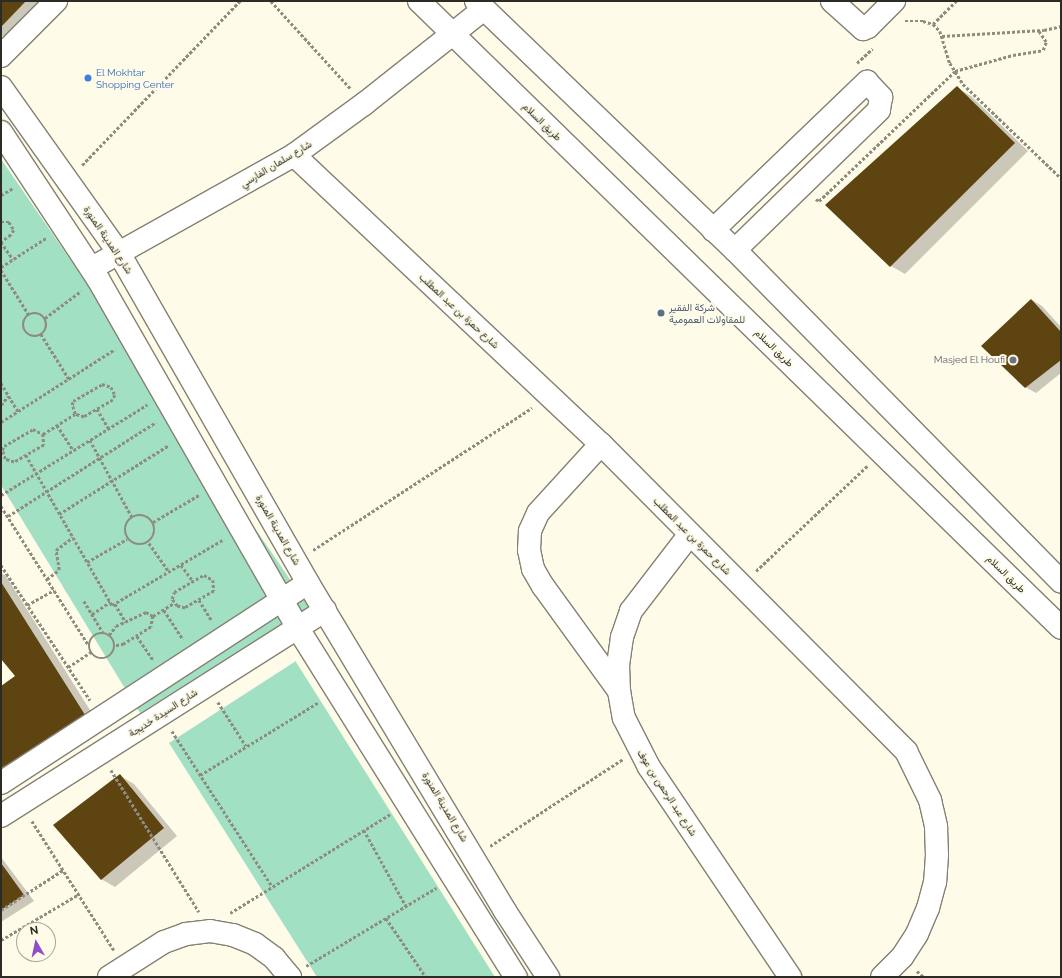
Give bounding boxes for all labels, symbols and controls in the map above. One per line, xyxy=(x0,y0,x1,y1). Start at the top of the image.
place label: El Mokhtar Shopping Center xyxy=(96,66,174,90)
marker: El Mokhtar Shopping Center xyxy=(83,73,93,83)
street label: طريق السلام xyxy=(520,101,564,143)
street label: شارع سلمان الفارسي xyxy=(238,138,314,190)
street label: شارع المدينة المنورة xyxy=(81,204,135,276)
street label: شارع حمزة بن عبد المطلب xyxy=(417,271,501,351)
place label: شركة الفقير للمقاولات العمومية xyxy=(669,301,745,324)
marker: شركة الفقير للمقاولات العمومية xyxy=(656,308,666,318)
street label: طريق السلام xyxy=(752,327,796,369)
place label: Masjed El Houfi xyxy=(934,354,1005,366)
marker: Masjed El Houfi xyxy=(1008,355,1018,365)
street label: شارع المدينة المنورة xyxy=(253,493,303,567)
street label: شارع حمزة بن عبد المطلب xyxy=(651,495,733,577)
street label: طريق السلام xyxy=(984,553,1028,595)
street label: شارع السيدة خديجة xyxy=(126,686,200,740)
street label: شارع عبد الرحمن بن عوف xyxy=(635,747,699,839)
street label: شارع المدينة المنورة xyxy=(419,770,471,844)
north arrow xyxy=(16,922,56,962)
text: N xyxy=(29,924,39,938)

